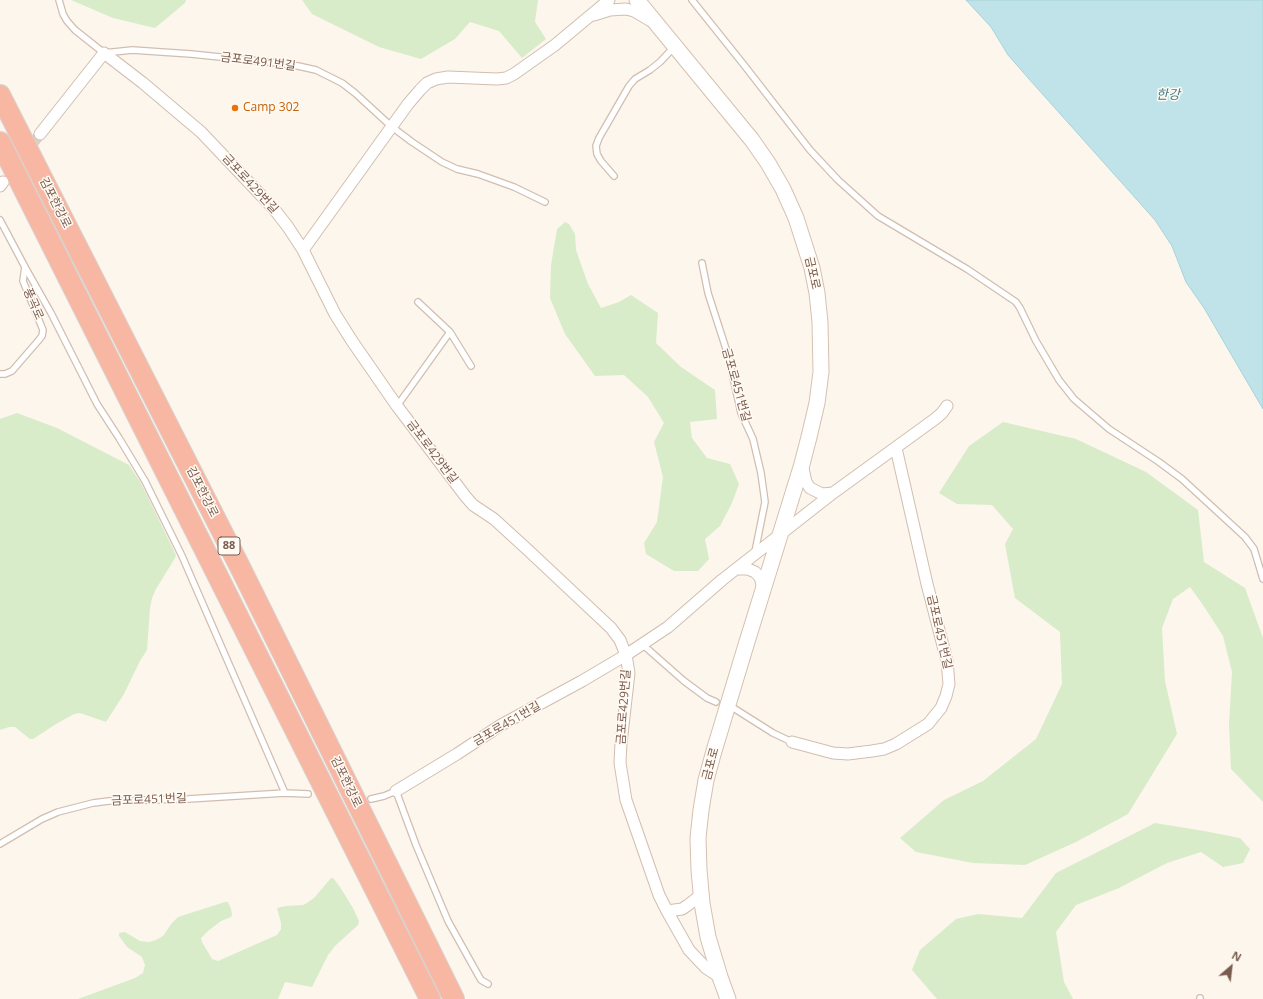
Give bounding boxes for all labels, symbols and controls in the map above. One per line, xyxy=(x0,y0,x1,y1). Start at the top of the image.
street label: 금포로491번길 xyxy=(220,50,296,74)
water label: 한강 xyxy=(1156,87,1180,103)
place label: Camp 302 xyxy=(243,101,299,115)
marker: Camp 302 xyxy=(230,103,240,113)
street label: 금포로429번길 xyxy=(219,151,281,217)
street label: 김포한강로 xyxy=(36,175,74,231)
street label: 금포로 xyxy=(801,255,823,291)
street label: 풍곡로 xyxy=(20,286,46,322)
street label: 금포로451번길 xyxy=(719,347,753,423)
street label: 금포로429번길 xyxy=(403,417,461,487)
street label: 김포한강로 xyxy=(183,464,221,520)
road number: 88 xyxy=(218,537,240,555)
street label: 금포로451번길 xyxy=(923,593,955,671)
street label: 금포로429번길 xyxy=(614,669,634,745)
street label: 금포로451번길 xyxy=(471,699,543,749)
street label: 금포로 xyxy=(700,746,722,782)
street label: 김포한강로 xyxy=(327,754,365,810)
street label: 금포로451번길 xyxy=(111,791,187,809)
north arrow xyxy=(1211,947,1251,987)
text: N xyxy=(1229,947,1244,965)

